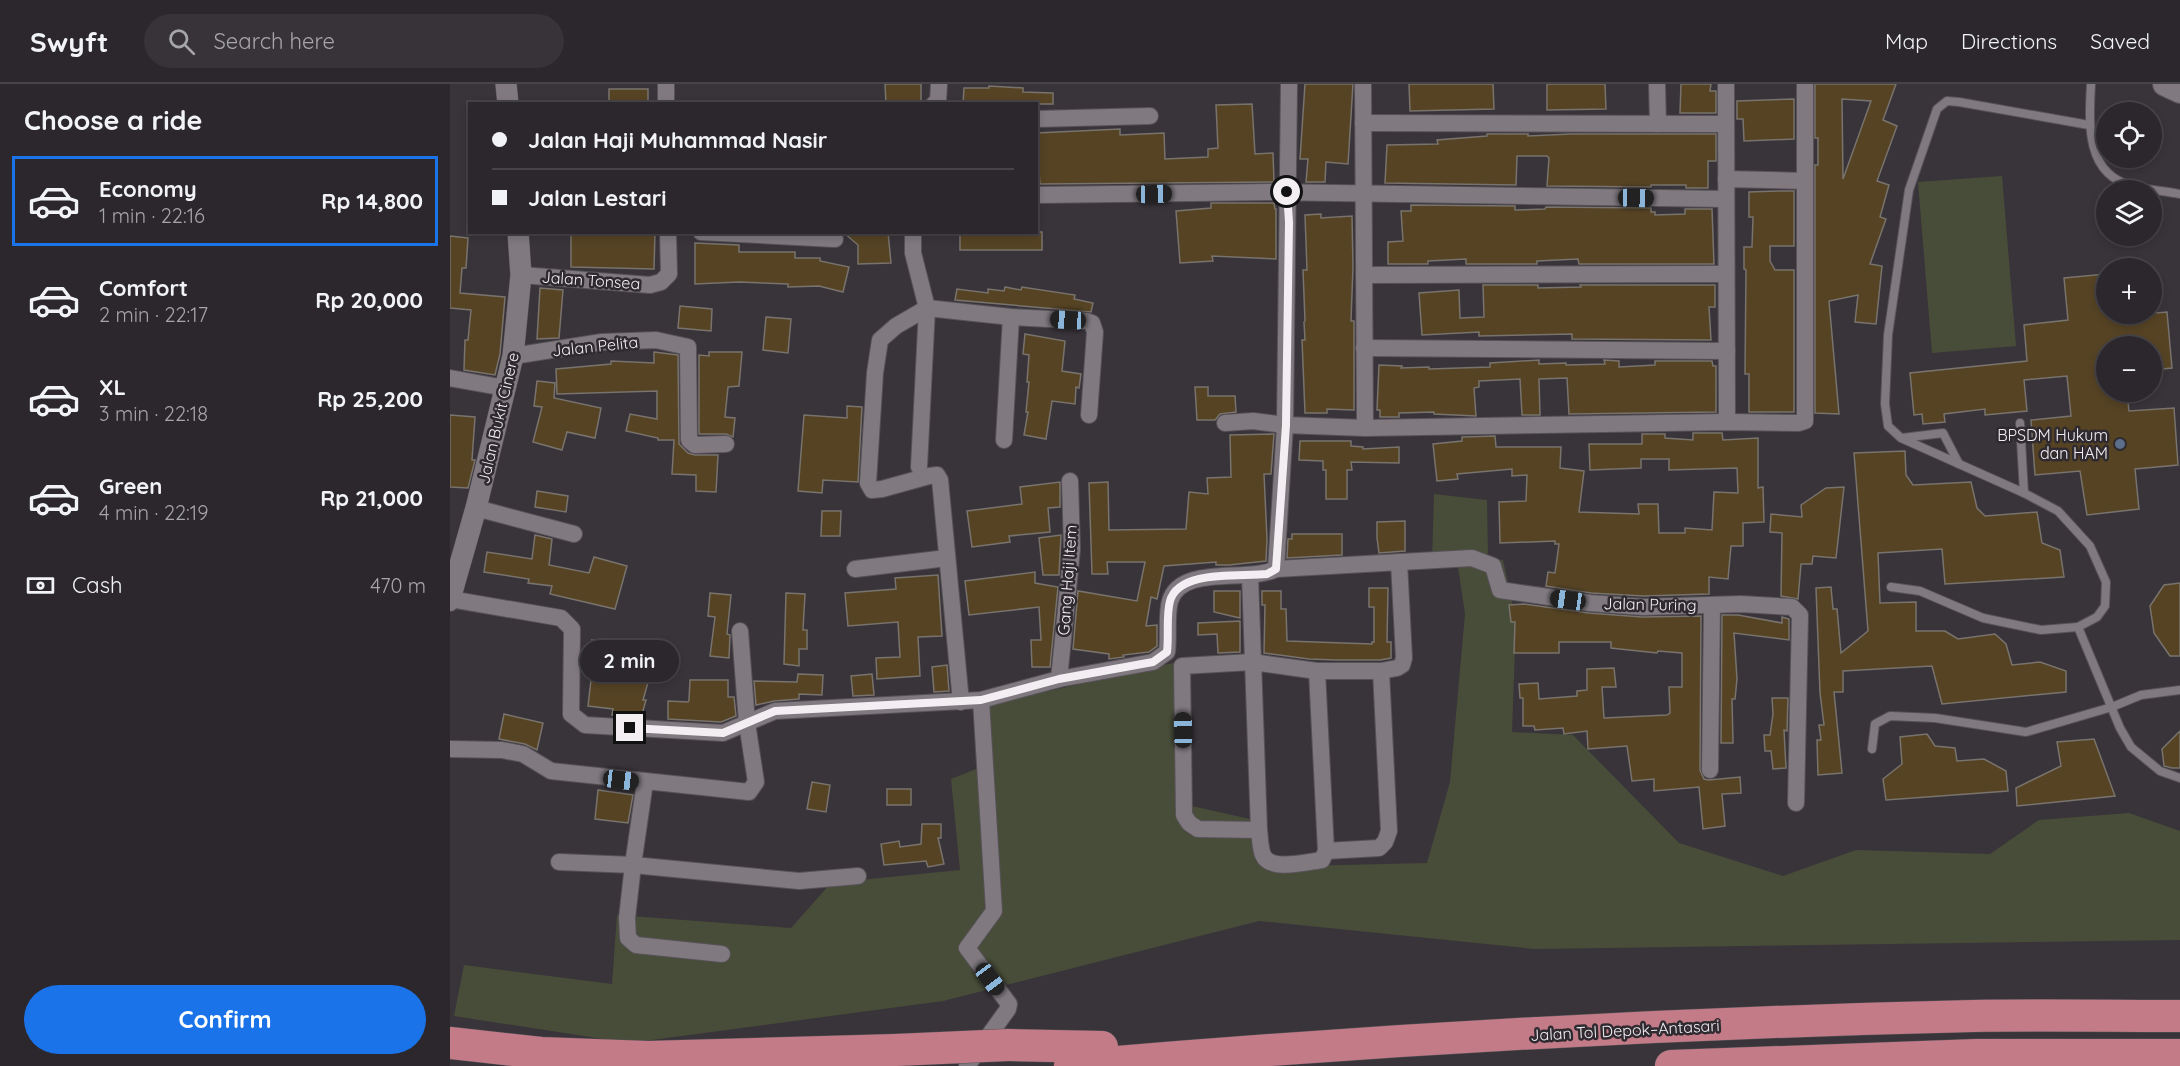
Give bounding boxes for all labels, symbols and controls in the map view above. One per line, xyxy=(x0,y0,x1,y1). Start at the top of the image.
search box xyxy=(144,14,564,68)
text: Swyft xyxy=(30,24,108,59)
icon: search xyxy=(165,25,198,58)
text: Search here xyxy=(213,27,335,55)
text: Map xyxy=(1885,28,1928,54)
text: Directions xyxy=(1961,28,2057,54)
text: Saved xyxy=(2090,28,2150,54)
map controls xyxy=(2096,102,2162,402)
button: locate xyxy=(2096,102,2162,168)
text: Choose a ride xyxy=(24,103,202,137)
text: Jalan Haji Muhammad Nasir xyxy=(528,126,827,154)
icon: car xyxy=(27,174,81,228)
text: Economy xyxy=(99,175,197,203)
route start xyxy=(1273,178,1300,205)
button: layers xyxy=(2096,180,2162,246)
text: Jalan Lestari xyxy=(528,184,667,212)
car xyxy=(1136,185,1172,203)
text: Rp 14,800 xyxy=(321,187,423,215)
car xyxy=(1618,189,1654,207)
text: 1 min · 22:16 xyxy=(99,203,205,228)
button: + xyxy=(2096,258,2162,324)
street label: Jalan Tonsea xyxy=(541,267,641,293)
icon: car xyxy=(27,273,81,327)
text: Comfort xyxy=(99,274,188,302)
text: Rp 20,000 xyxy=(315,286,423,314)
text: 2 min · 22:17 xyxy=(99,302,208,327)
car xyxy=(1050,310,1086,330)
street label: Jalan Pelita xyxy=(551,332,639,360)
button: − xyxy=(2096,336,2162,402)
street label: Jalan Bukit Cinere xyxy=(473,350,523,486)
icon: car xyxy=(27,372,81,426)
text: XL xyxy=(99,373,126,401)
text: Rp 25,200 xyxy=(317,385,423,413)
text: 3 min · 22:18 xyxy=(99,401,208,426)
place label: BPSDM Hukum dan HAM xyxy=(1997,425,2108,463)
marker: BPSDM Hukum dan HAM xyxy=(2113,437,2127,451)
icon: car xyxy=(27,471,81,525)
text: Green xyxy=(99,472,162,500)
text: Rp 21,000 xyxy=(320,484,423,512)
text: 4 min · 22:19 xyxy=(99,500,208,525)
street label: Gang Haji Item xyxy=(1053,524,1081,636)
icon: cash xyxy=(24,569,57,602)
text: Cash xyxy=(72,571,123,599)
text: 470 m xyxy=(370,573,426,598)
car xyxy=(1549,589,1587,611)
street label: Jalan Puring xyxy=(1603,593,1697,615)
callout: 2 min xyxy=(580,641,680,683)
text: 2 min xyxy=(603,648,656,673)
car xyxy=(1174,712,1192,748)
route end xyxy=(616,714,643,741)
car xyxy=(602,769,640,791)
car xyxy=(972,959,1008,999)
button: Confirm xyxy=(24,985,426,1054)
street label: Jalan Tol Depok–Antasari xyxy=(1530,1015,1720,1045)

